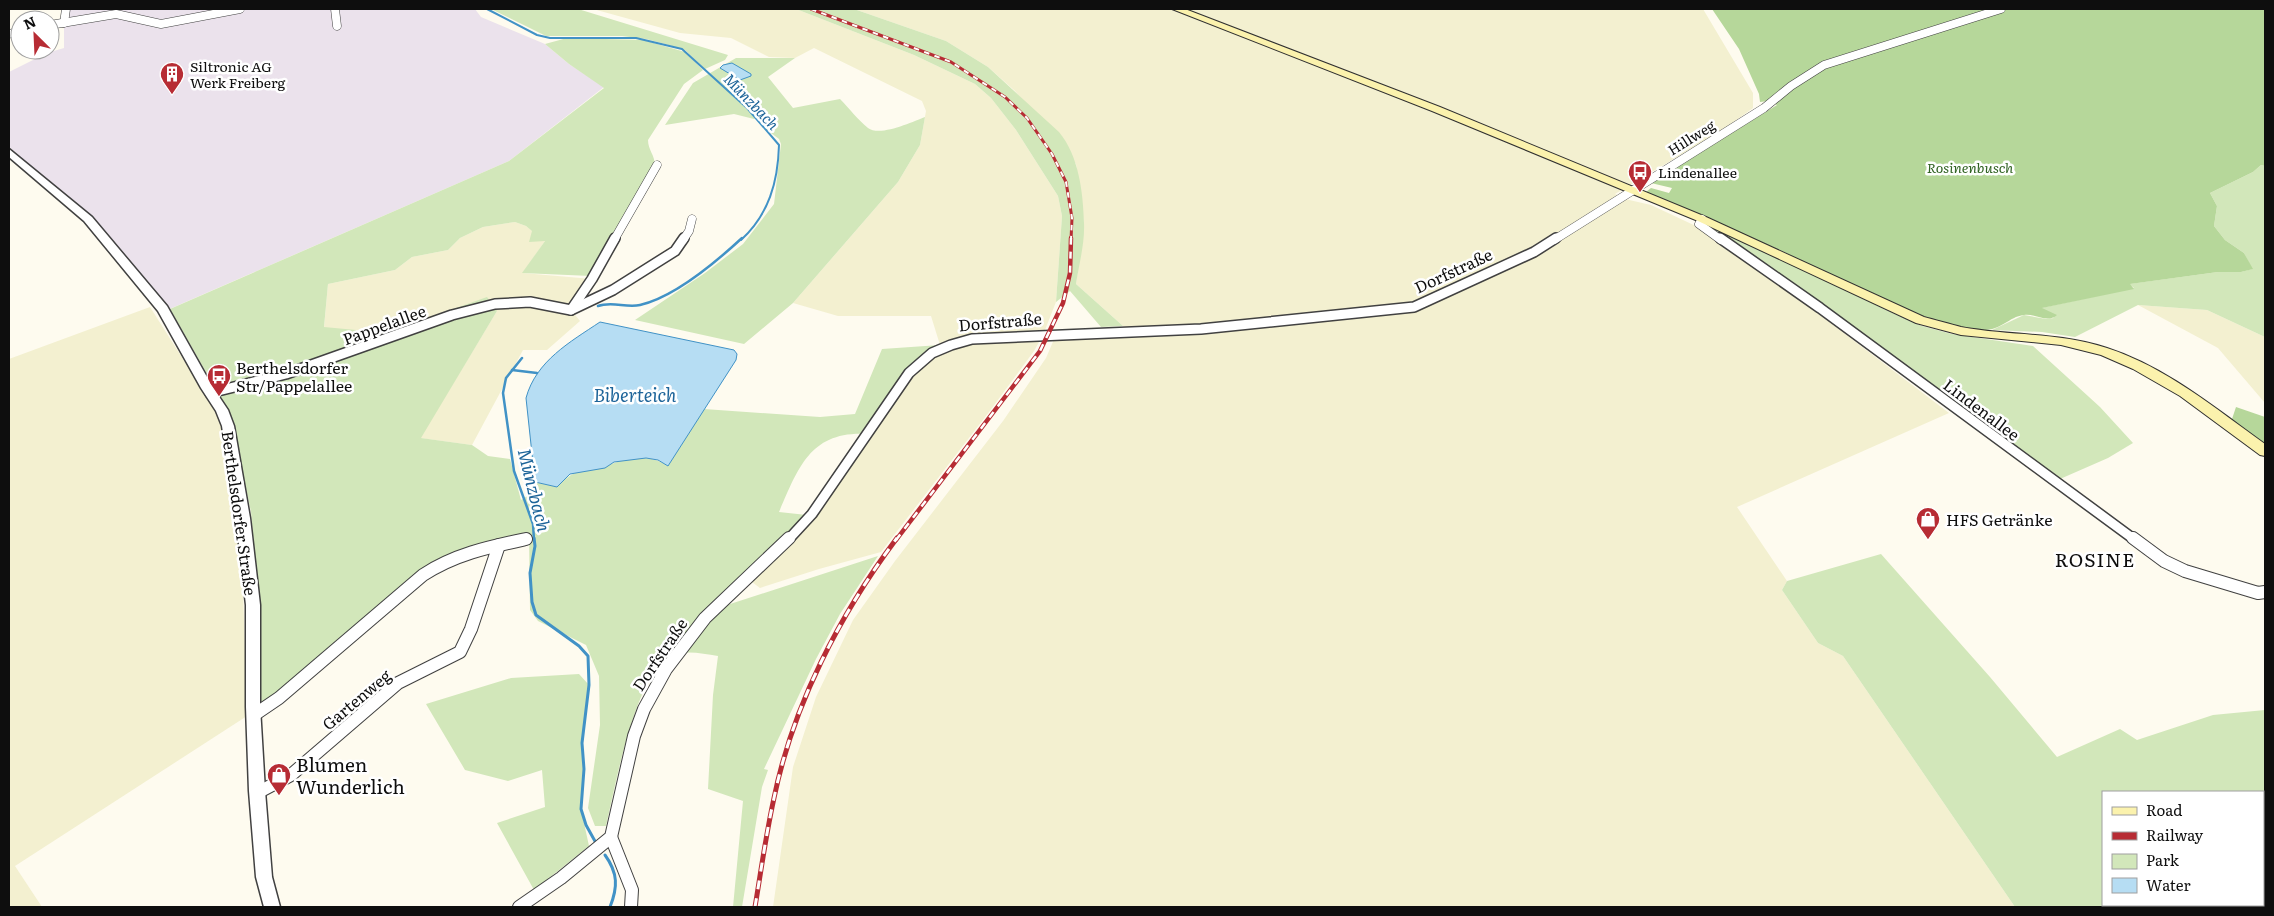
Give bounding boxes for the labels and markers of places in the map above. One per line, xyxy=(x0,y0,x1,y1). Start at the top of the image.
place label: Siltronic AG Werk Freiberg xyxy=(190,56,286,92)
building icon: Siltronic AG Werk Freiberg xyxy=(159,61,185,95)
bus stop icon: Lindenallee xyxy=(1627,159,1653,193)
place label: Lindenallee xyxy=(1658,162,1737,182)
place label: Berthelsdorfer Str/Pappelallee xyxy=(236,355,352,397)
bus stop icon: Berthelsdorfer Str/Pappelallee xyxy=(206,363,232,397)
shop icon: HFS Getränke xyxy=(1915,506,1941,540)
place label: HFS Getränke xyxy=(1946,507,2053,531)
place label: Blumen Wunderlich xyxy=(296,750,405,800)
shop icon: Blumen Wunderlich xyxy=(266,762,292,796)

